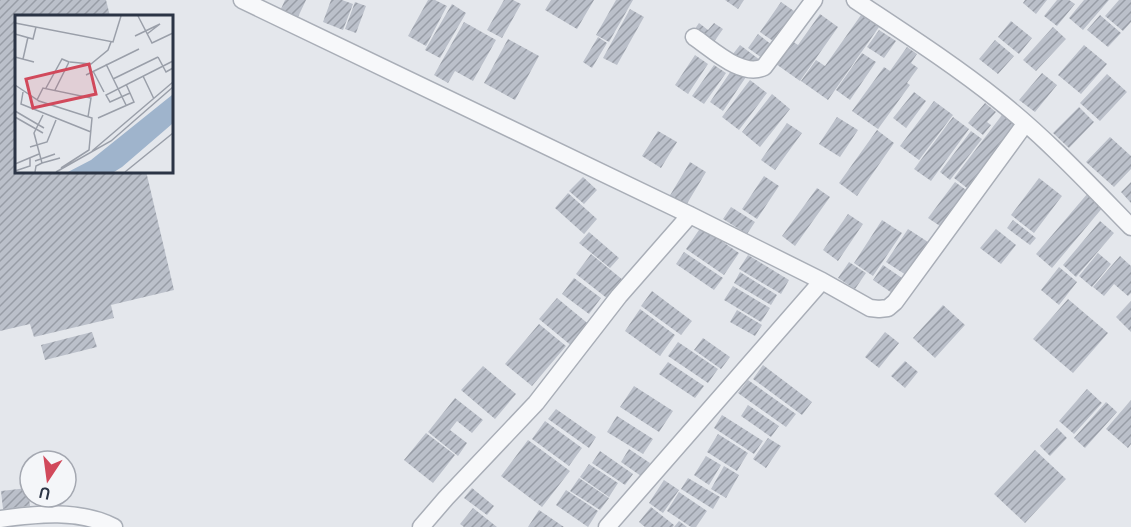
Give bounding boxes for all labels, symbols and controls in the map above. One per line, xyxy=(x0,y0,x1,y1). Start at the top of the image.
inset map xyxy=(15,15,172,172)
north arrow xyxy=(18,449,78,509)
text: U xyxy=(37,481,53,503)

